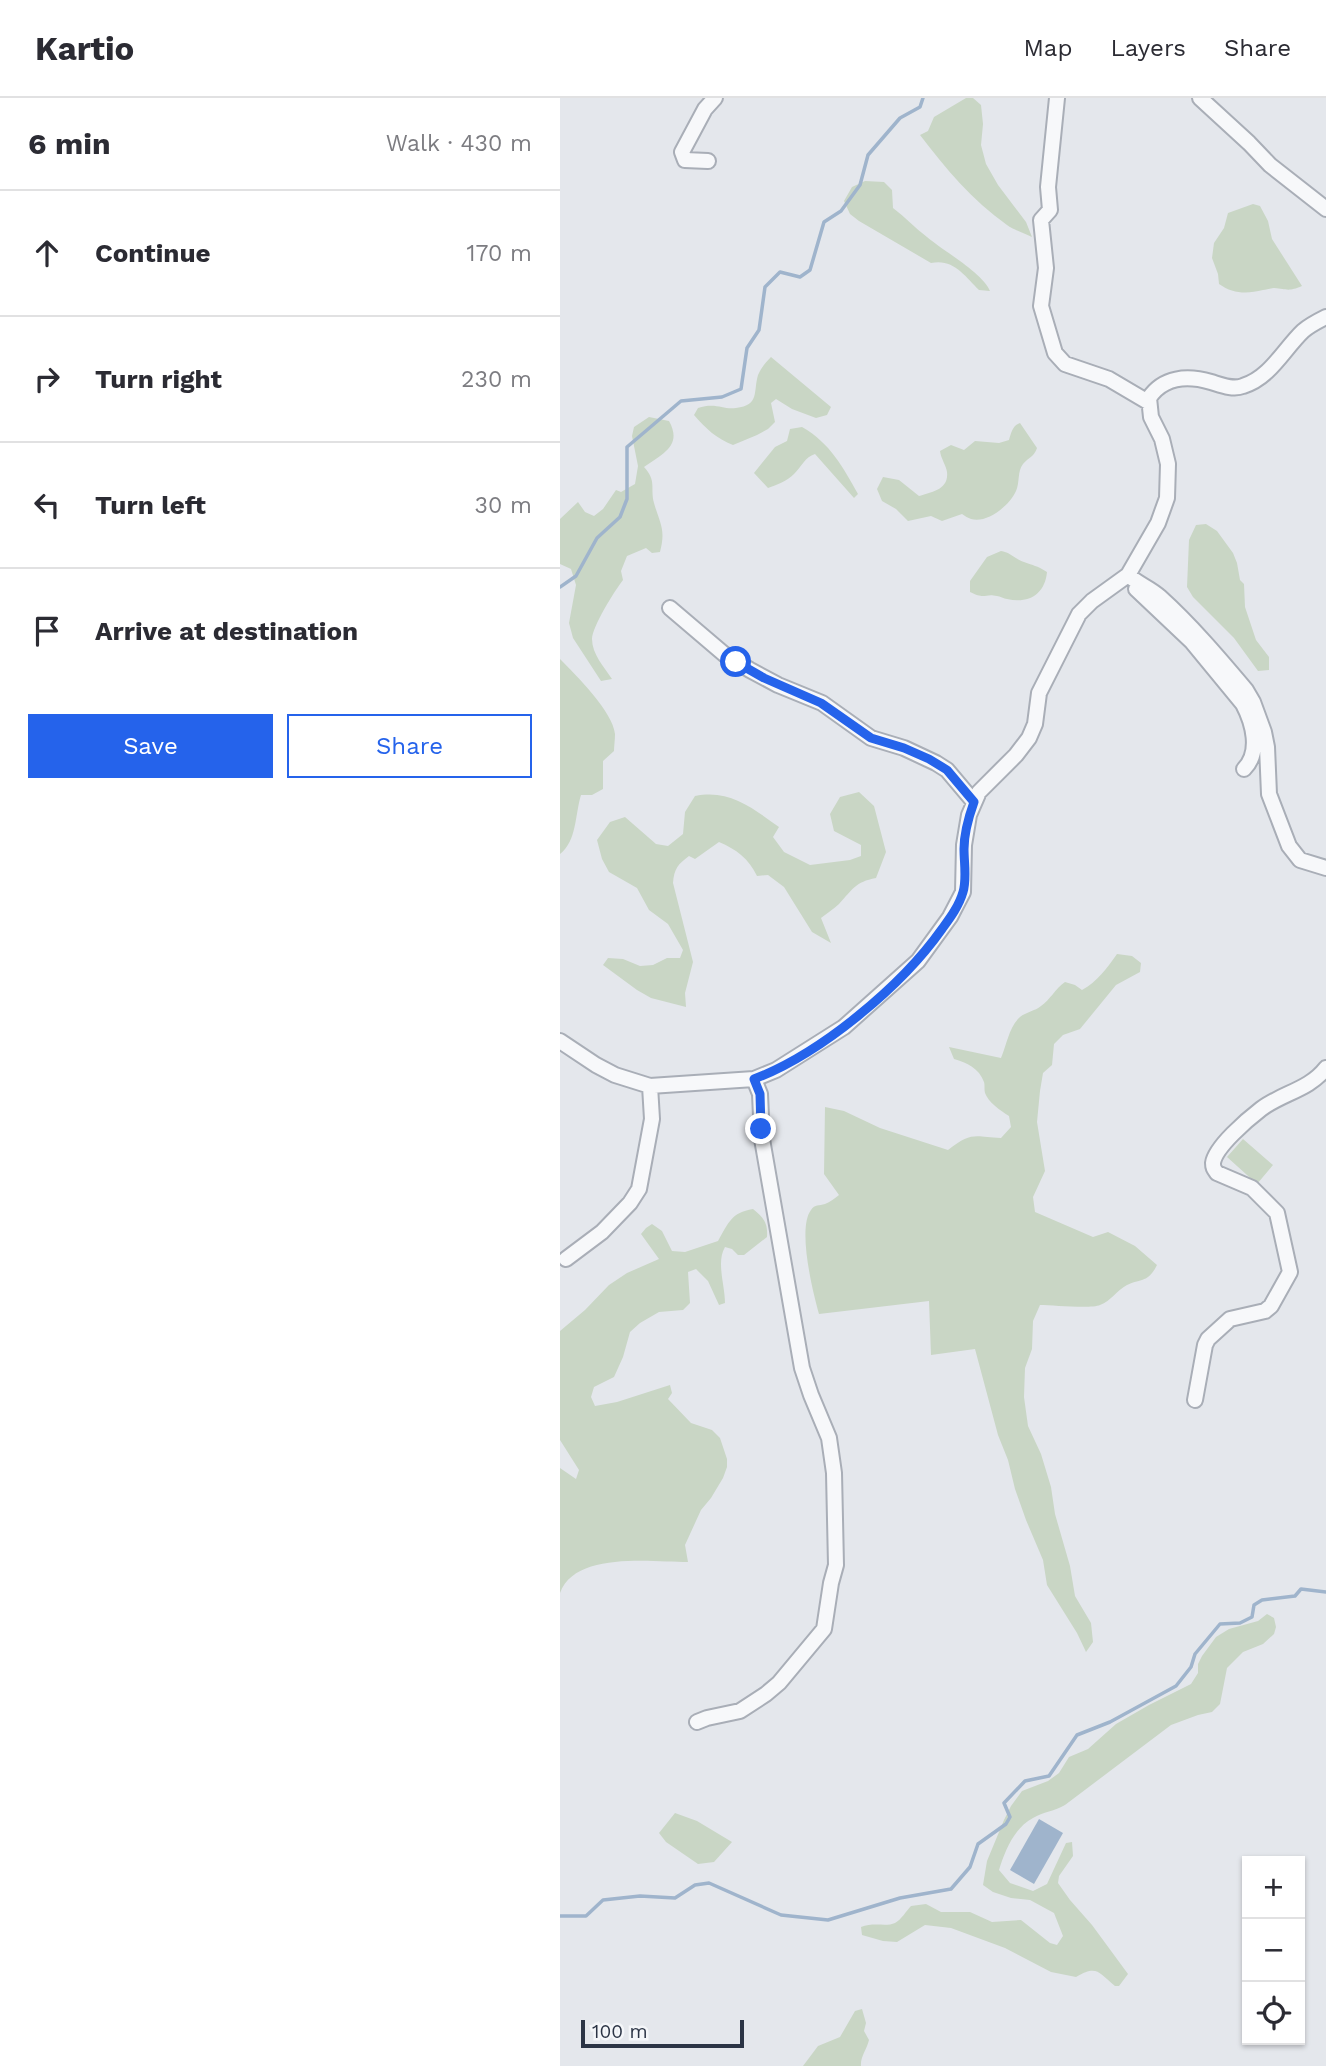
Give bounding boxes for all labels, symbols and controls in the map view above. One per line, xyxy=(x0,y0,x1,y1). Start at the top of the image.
text: Kartio xyxy=(35,29,134,68)
text: Map xyxy=(1024,34,1072,62)
text: Layers xyxy=(1110,34,1186,62)
text: Share xyxy=(1224,34,1291,62)
text: 6 min xyxy=(28,126,111,161)
text: Walk · 430 m xyxy=(386,130,532,157)
icon: ahead xyxy=(28,234,66,272)
text: Continue xyxy=(95,238,211,268)
text: 170 m xyxy=(467,240,532,267)
icon: right xyxy=(28,360,66,398)
text: Turn right xyxy=(95,364,222,394)
text: 230 m xyxy=(461,366,532,393)
icon: left xyxy=(28,486,66,524)
text: Turn left xyxy=(95,490,206,520)
text: 30 m xyxy=(475,492,532,519)
icon: arrive xyxy=(28,612,66,650)
text: Arrive at destination xyxy=(95,616,358,646)
route start xyxy=(720,646,751,677)
button: Save xyxy=(28,714,273,778)
button: Share xyxy=(287,714,532,778)
route end xyxy=(745,1113,776,1144)
map controls xyxy=(1242,1856,1305,2045)
button: + xyxy=(1242,1856,1305,1919)
button: − xyxy=(1242,1919,1305,1982)
button: locate xyxy=(1242,1982,1305,2045)
scale bar xyxy=(581,2017,744,2049)
text: 100 m xyxy=(592,2020,648,2043)

